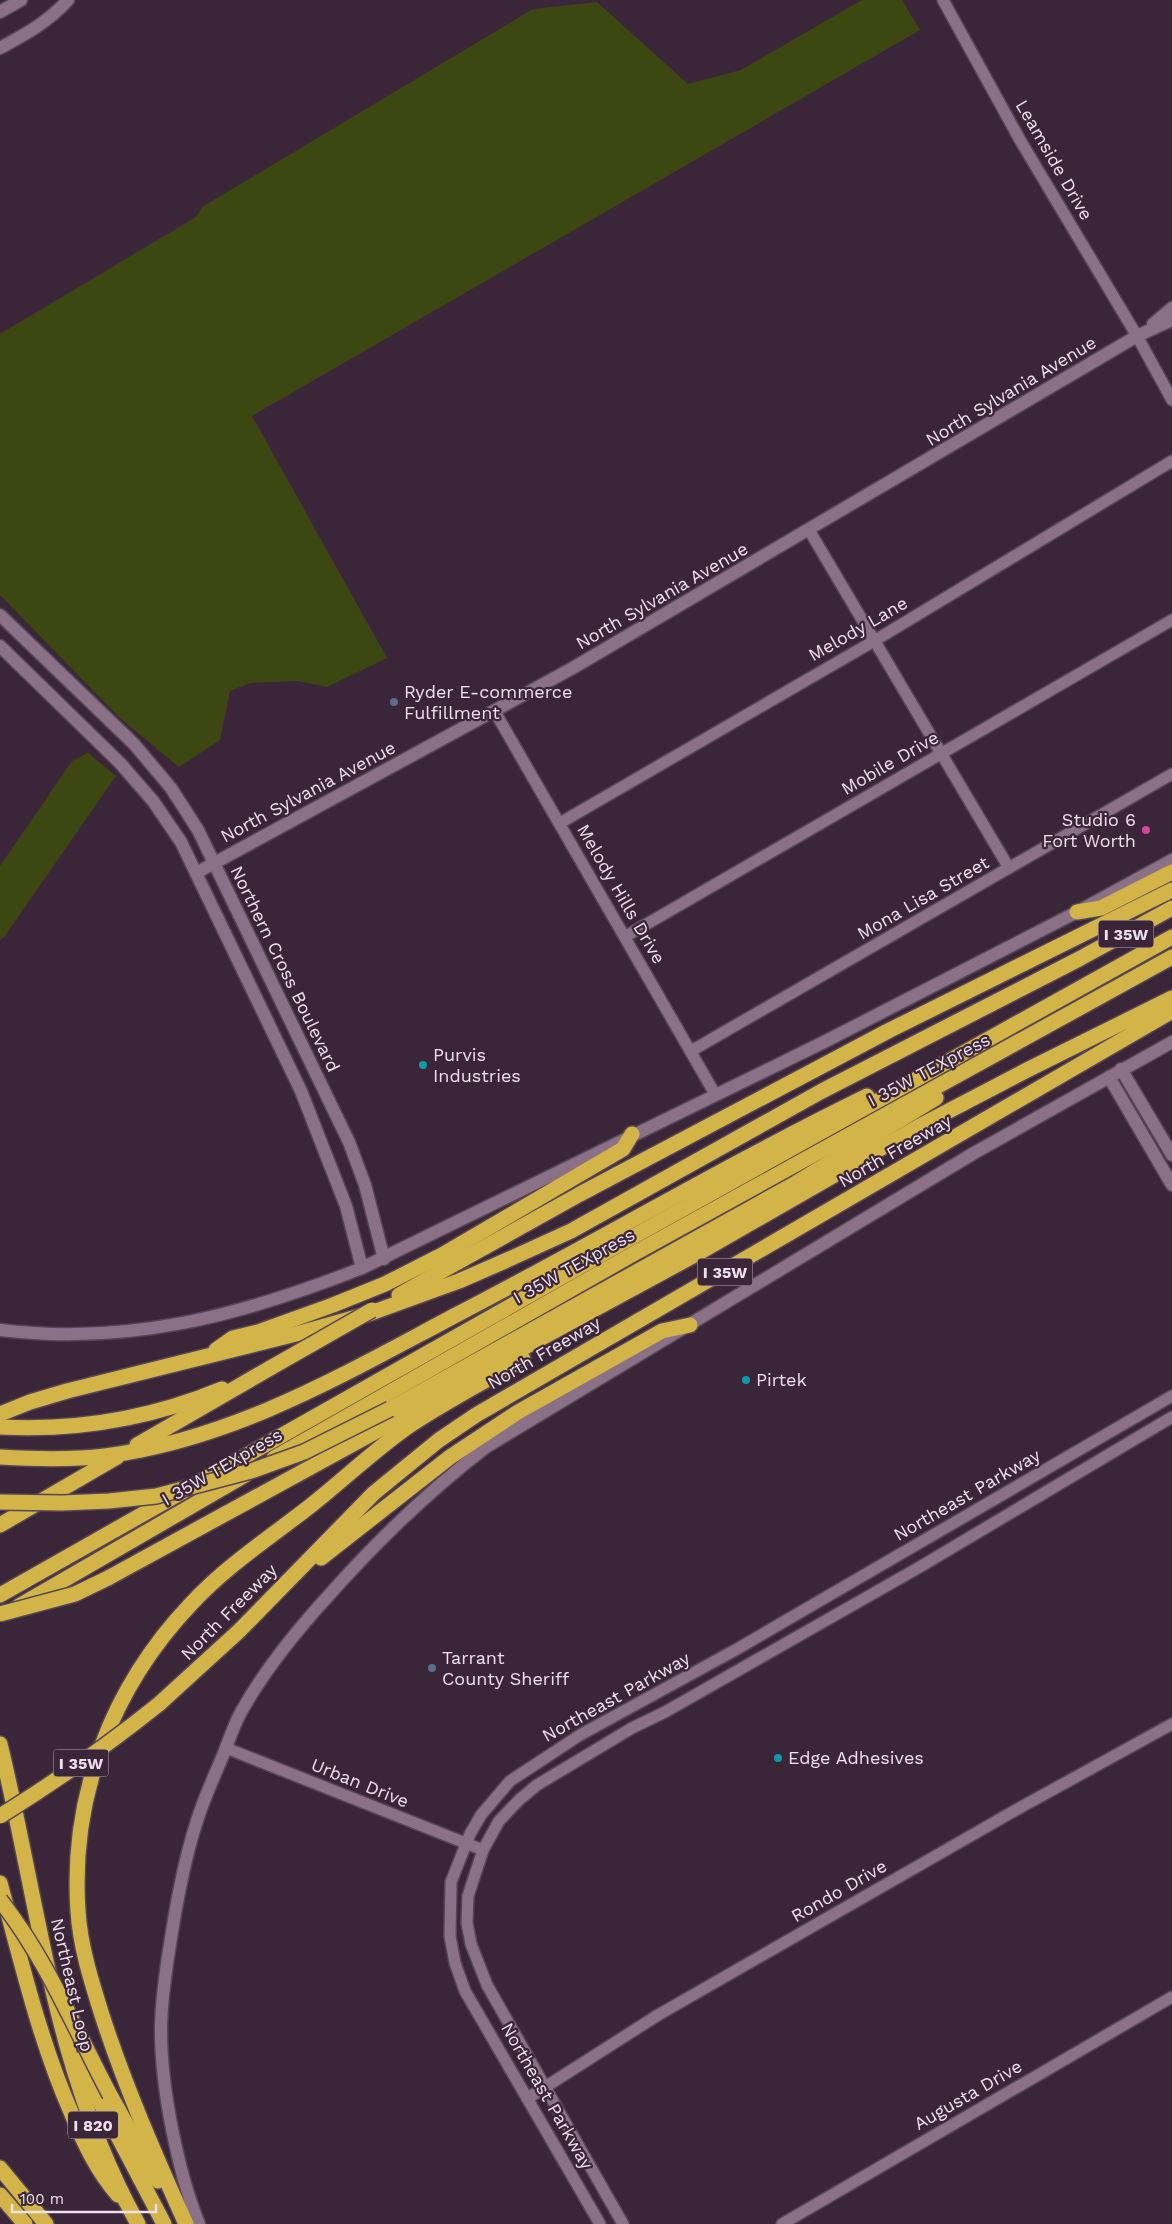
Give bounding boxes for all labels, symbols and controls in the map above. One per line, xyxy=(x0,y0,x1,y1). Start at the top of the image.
street label: Leamside Drive xyxy=(1012,96,1097,223)
street label: North Sylvania Avenue xyxy=(922,331,1100,450)
street label: North Sylvania Avenue xyxy=(572,538,751,653)
street label: Melody Lane xyxy=(805,592,911,665)
place label: Ryder E-commerce Fulfillment xyxy=(404,681,572,723)
marker: Ryder E-commerce Fulfillment xyxy=(388,696,400,708)
street label: Mobile Drive xyxy=(837,726,942,799)
street label: North Sylvania Avenue xyxy=(217,736,399,847)
place label: Studio 6 Fort Worth xyxy=(1042,809,1136,851)
street label: Melody Hills Drive xyxy=(573,820,670,967)
marker: Studio 6 Fort Worth xyxy=(1140,824,1152,836)
street label: Mona Lisa Street xyxy=(853,851,993,944)
street label: Northern Cross Boulevard xyxy=(226,862,345,1075)
road number: I 35W xyxy=(1098,921,1154,948)
street label: I 35W TEXpress xyxy=(864,1028,994,1111)
place label: Purvis Industries xyxy=(433,1044,521,1086)
marker: Purvis Industries xyxy=(417,1059,429,1071)
street label: North Freeway xyxy=(834,1109,956,1191)
street label: I 35W TEXpress xyxy=(509,1223,638,1308)
road number: I 35W xyxy=(698,1258,752,1286)
street label: North Freeway xyxy=(483,1311,605,1393)
place label: Pirtek xyxy=(756,1369,807,1390)
marker: Pirtek xyxy=(740,1374,752,1386)
street label: I 35W TEXpress xyxy=(158,1424,286,1510)
street label: Northeast Parkway xyxy=(890,1444,1044,1545)
street label: North Freeway xyxy=(176,1559,282,1664)
place label: Tarrant County Sheriff xyxy=(442,1647,569,1689)
street label: Northeast Parkway xyxy=(538,1647,694,1746)
marker: Tarrant County Sheriff xyxy=(426,1662,438,1674)
place label: Edge Adhesives xyxy=(788,1747,924,1768)
road number: I 35W xyxy=(54,1750,108,1776)
marker: Edge Adhesives xyxy=(772,1752,784,1764)
street label: Urban Drive xyxy=(308,1753,412,1812)
street label: Rondo Drive xyxy=(787,1855,890,1926)
street label: Northeast Loop xyxy=(47,1916,98,2054)
street label: Northeast Parkway xyxy=(497,2019,598,2173)
street label: Augusta Drive xyxy=(910,2055,1025,2134)
road number: I 820 xyxy=(68,2112,118,2138)
scale bar xyxy=(12,2182,156,2214)
text: 100 m xyxy=(20,2190,64,2208)

